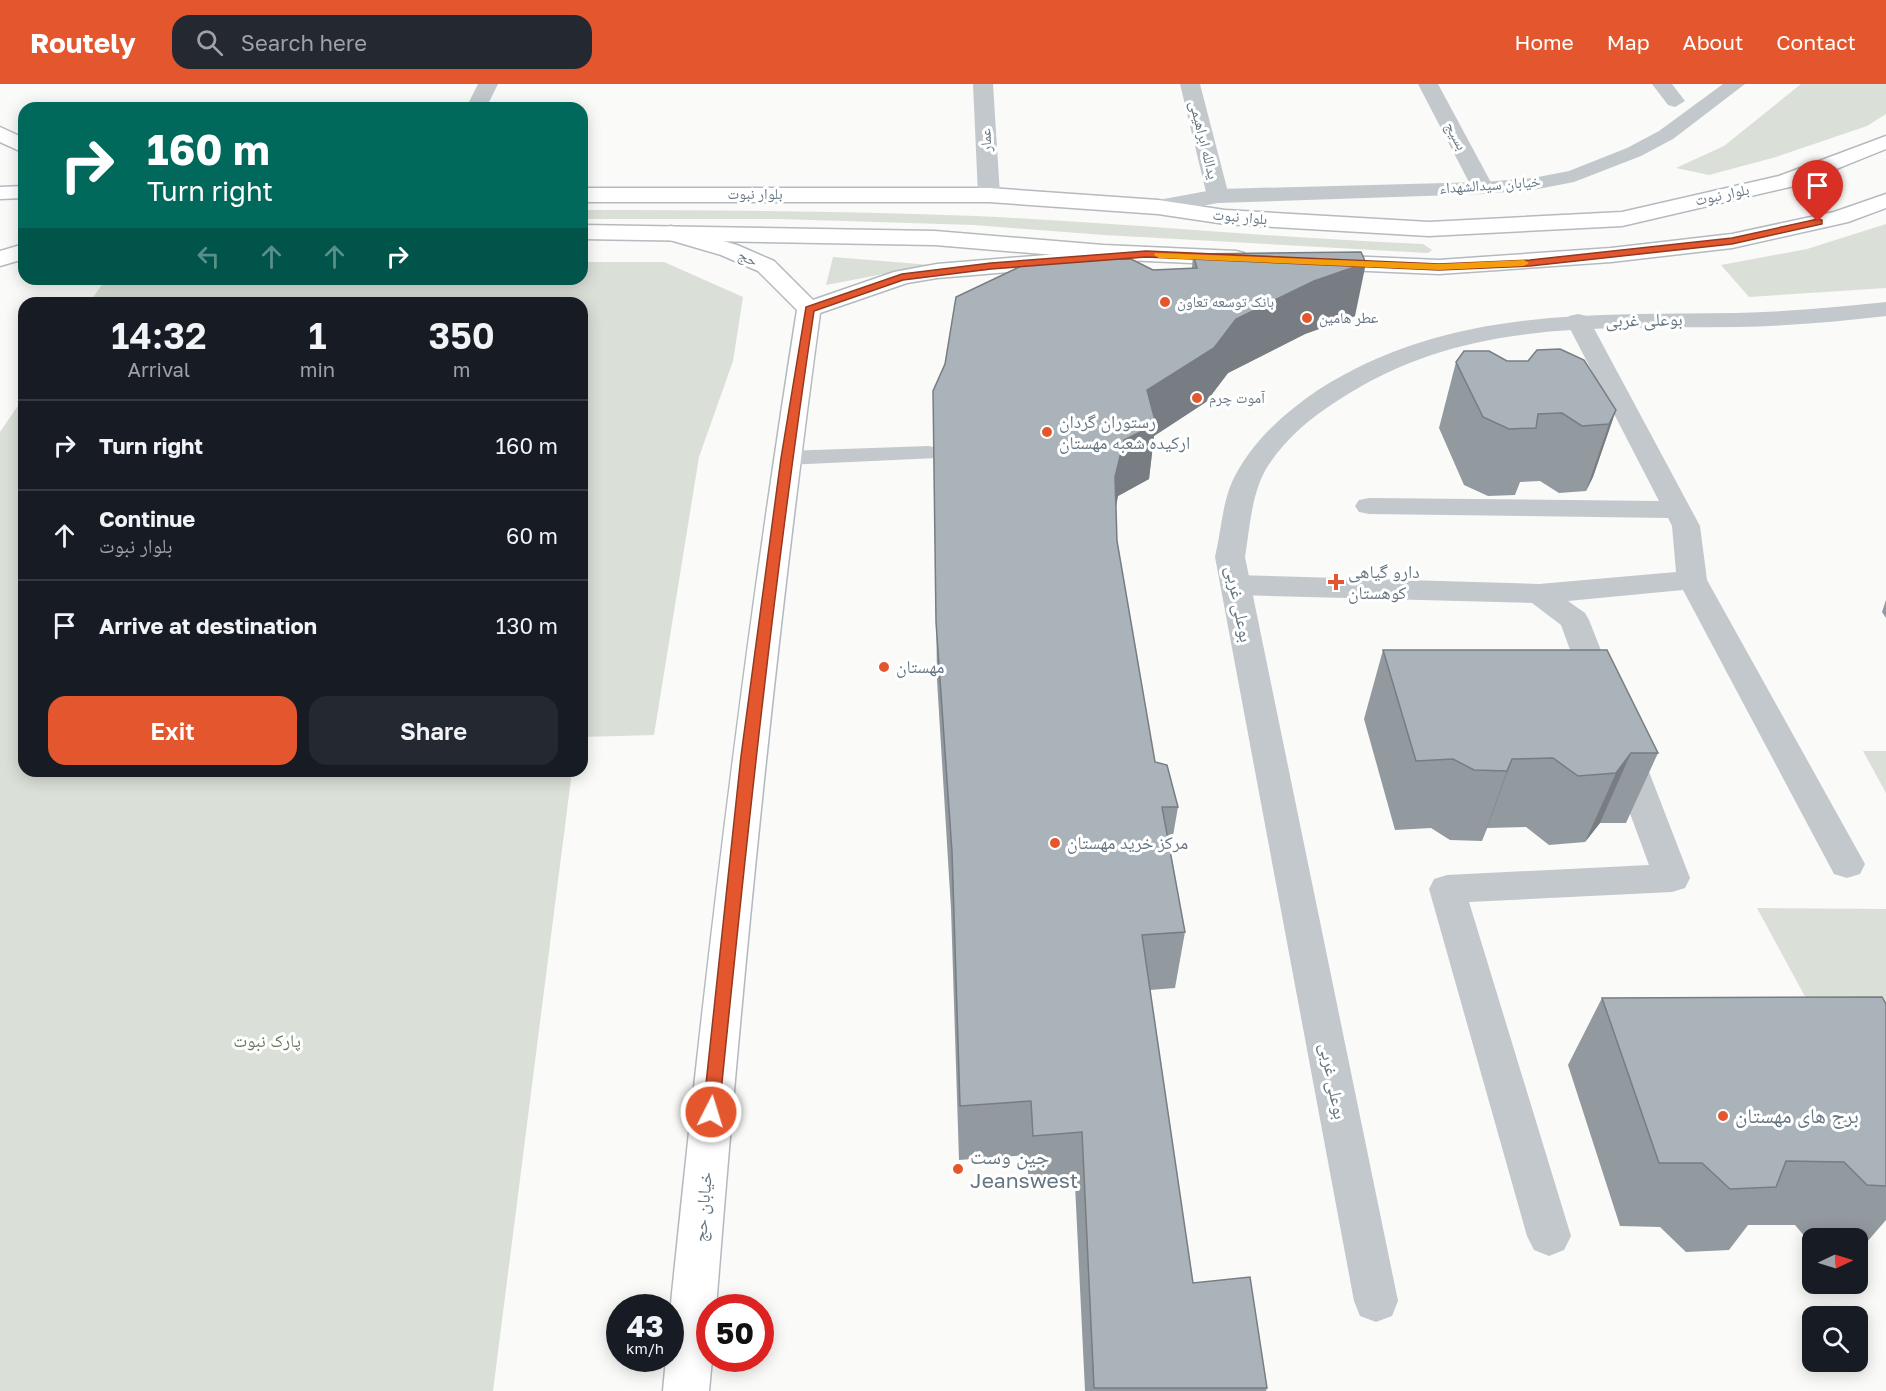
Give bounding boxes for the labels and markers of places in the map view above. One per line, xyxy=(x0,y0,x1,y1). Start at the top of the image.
pin xyxy=(1792,160,1843,222)
place label: بانک توسعه تعاون xyxy=(1177,292,1274,312)
marker: بانک توسعه تعاون xyxy=(1158,295,1172,309)
place label: عطر هامین xyxy=(1319,308,1379,328)
marker: عطر هامین xyxy=(1300,311,1314,325)
place label: آموت چرم xyxy=(1209,388,1266,408)
marker: آموت چرم xyxy=(1190,391,1204,405)
place label: رستوران گردان ارکیده شعبه مهستان xyxy=(1059,410,1190,454)
marker: رستوران گردان ارکیده شعبه مهستان xyxy=(1040,425,1054,439)
place label: دارو گیاهی کوهستان xyxy=(1348,560,1420,604)
marker: دارو گیاهی کوهستان xyxy=(1329,575,1343,589)
place label: مهستان xyxy=(896,655,945,678)
marker: مهستان xyxy=(877,660,891,674)
place label: مرکز خرید مهستان xyxy=(1067,831,1188,854)
marker: مرکز خرید مهستان xyxy=(1048,836,1062,850)
place label: برج های مهستان xyxy=(1735,1102,1859,1129)
marker: برج های مهستان xyxy=(1716,1109,1730,1123)
place label: جین وست Jeanswest xyxy=(970,1143,1078,1193)
marker: جین وست Jeanswest xyxy=(951,1162,965,1176)

